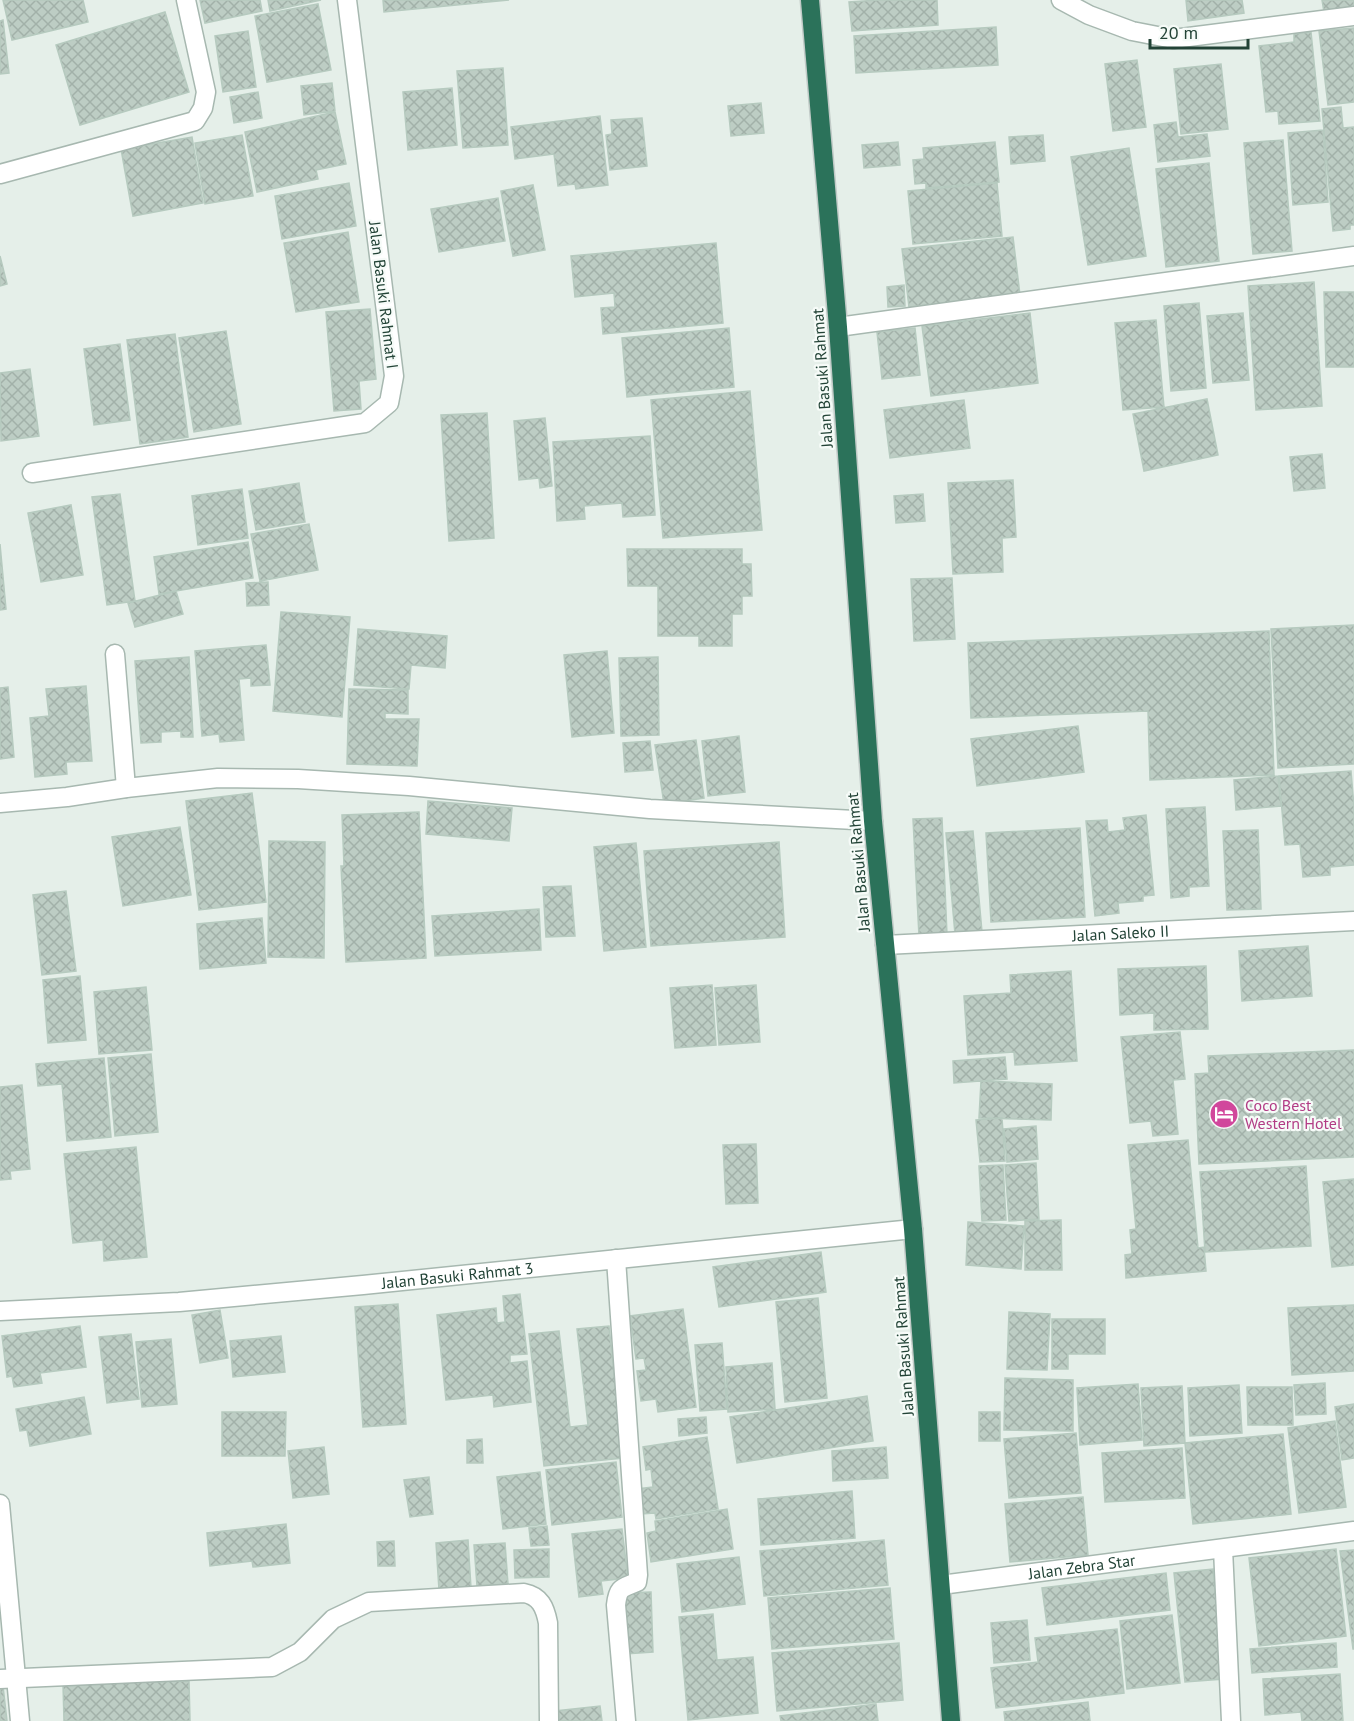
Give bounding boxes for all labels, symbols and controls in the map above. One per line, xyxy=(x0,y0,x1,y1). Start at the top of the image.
scale bar xyxy=(1150,12,1248,50)
text: 20 m xyxy=(1159,21,1198,44)
street label: Jalan Basuki Rahmat I xyxy=(365,219,403,370)
street label: Jalan Basuki Rahmat xyxy=(807,307,837,449)
street label: Jalan Basuki Rahmat xyxy=(842,791,874,933)
street label: Jalan Saleko II xyxy=(1071,920,1170,945)
place label: Coco Best Western Hotel xyxy=(1245,1095,1342,1133)
hotel icon: Coco Best Western Hotel xyxy=(1208,1098,1240,1130)
street label: Jalan Basuki Rahmat 3 xyxy=(380,1258,534,1293)
street label: Jalan Basuki Rahmat xyxy=(888,1275,918,1417)
street label: Jalan Zebra Star xyxy=(1026,1550,1137,1584)

